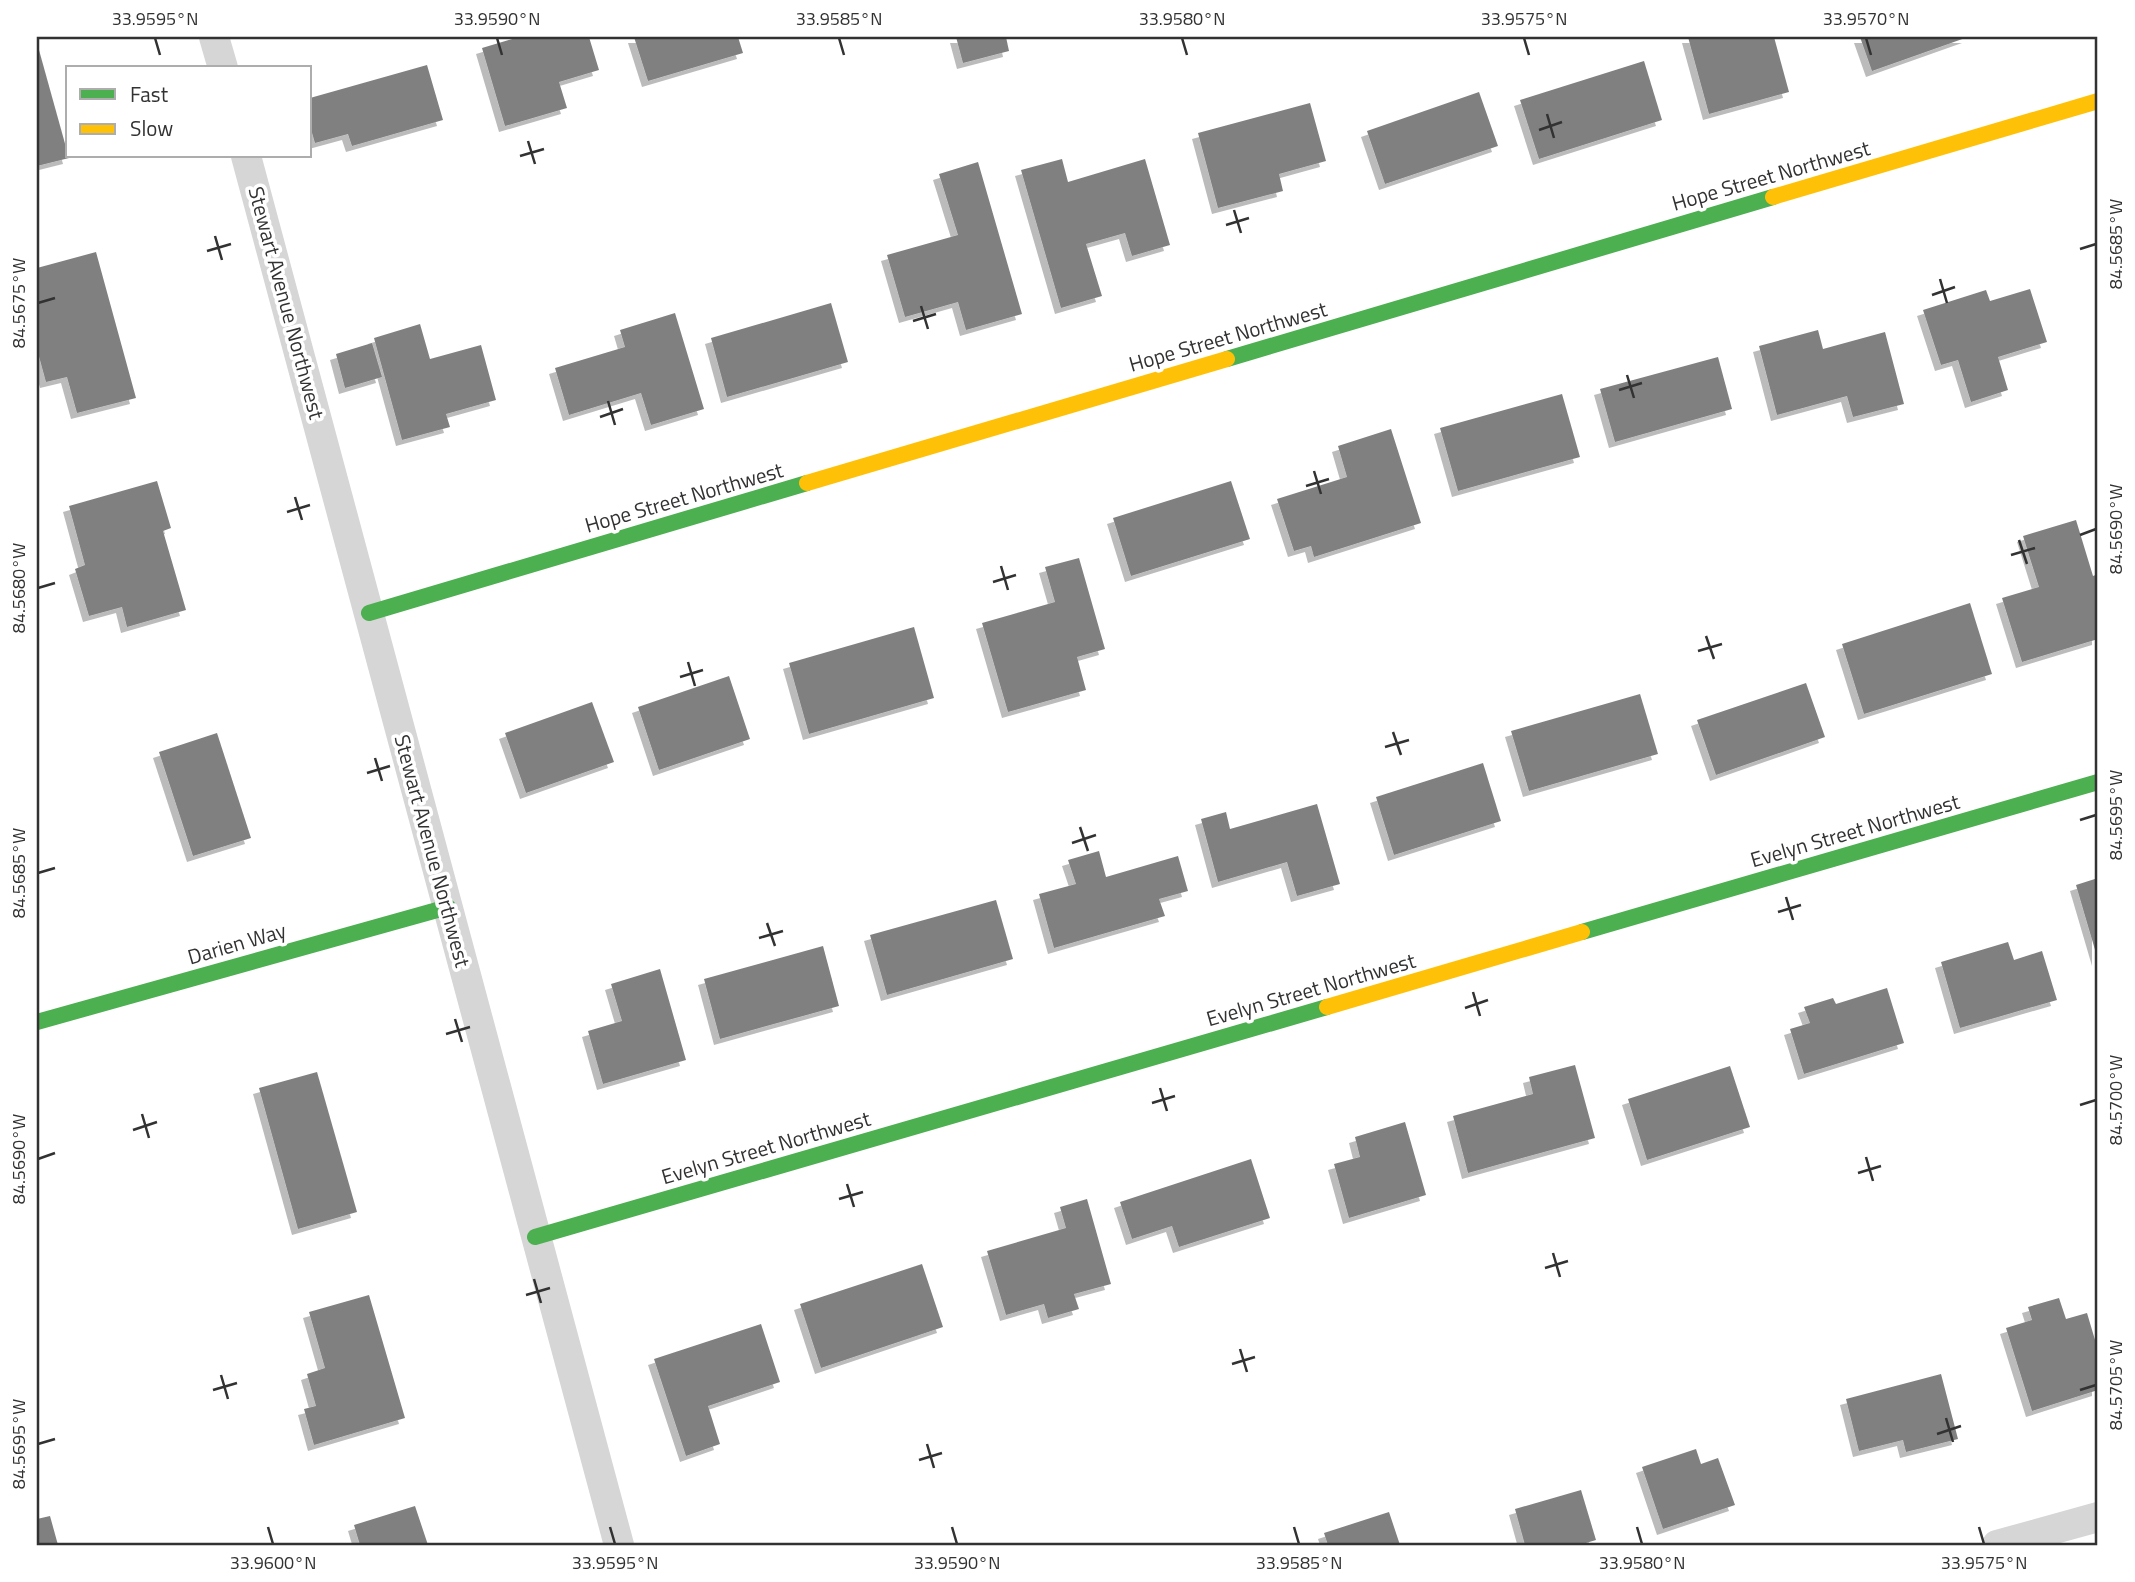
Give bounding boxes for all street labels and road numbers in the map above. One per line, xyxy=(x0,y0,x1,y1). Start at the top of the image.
street label: Hope Street Northwest xyxy=(1668,131,1874,219)
street label: Stewart Avenue Northwest xyxy=(240,183,334,423)
street label: Hope Street Northwest xyxy=(1125,292,1331,380)
street label: Hope Street Northwest xyxy=(581,453,787,541)
street label: Stewart Avenue Northwest xyxy=(386,731,480,971)
street label: Evelyn Street Northwest xyxy=(1746,785,1964,875)
street label: Darien Way xyxy=(184,914,290,972)
street label: Evelyn Street Northwest xyxy=(1202,944,1420,1034)
street label: Evelyn Street Northwest xyxy=(657,1102,875,1192)

